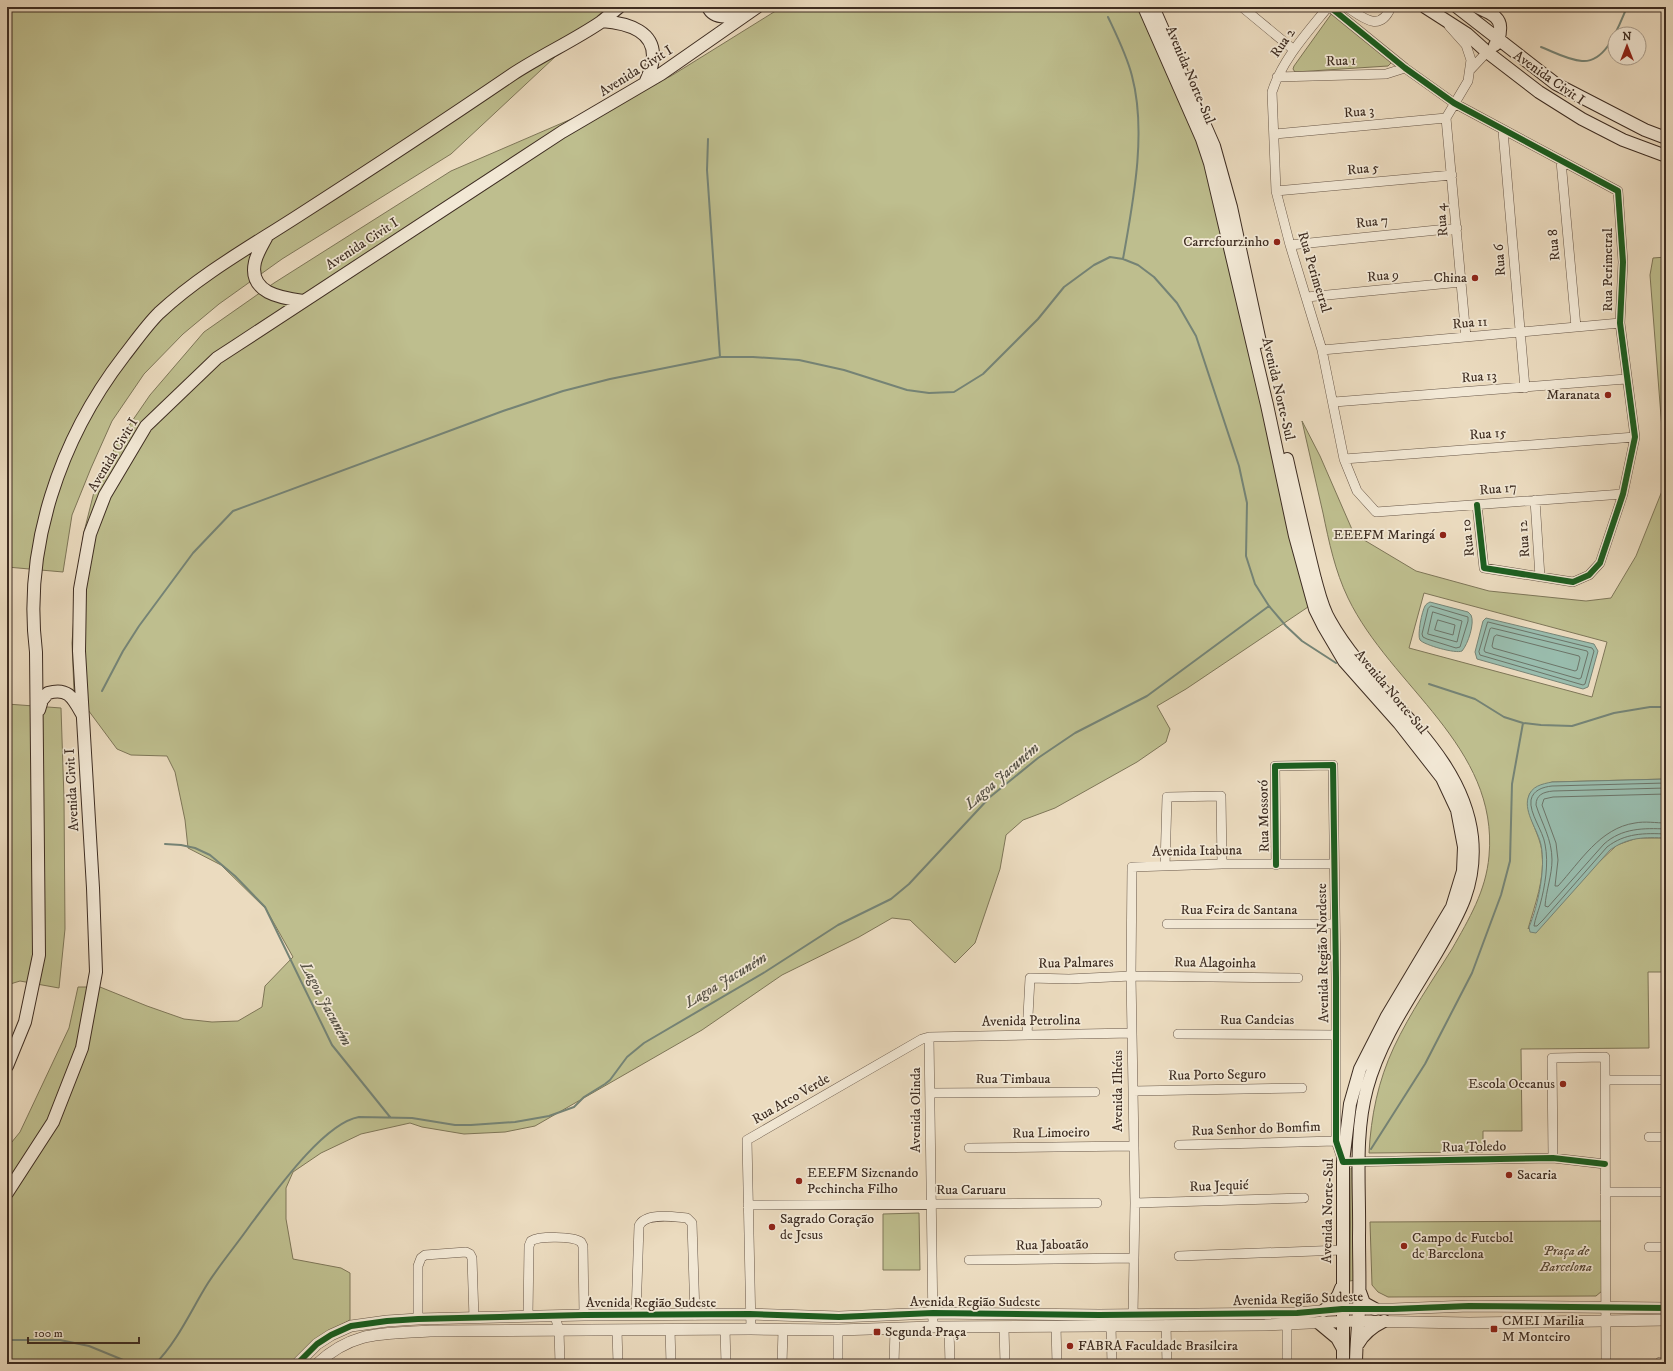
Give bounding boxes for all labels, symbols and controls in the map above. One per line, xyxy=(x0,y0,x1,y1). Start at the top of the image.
street label: Avenida Norte-Sul xyxy=(1161,23,1219,128)
street label: Rua 2 xyxy=(1266,25,1300,61)
north arrow xyxy=(1607,26,1647,66)
text: N xyxy=(1622,30,1632,44)
street label: Avenida Civit I xyxy=(596,41,676,101)
street label: Avenida Civit I xyxy=(1510,47,1588,109)
street label: Rua 1 xyxy=(1326,51,1356,71)
street label: Rua 3 xyxy=(1343,102,1375,122)
street label: Rua 5 xyxy=(1346,159,1380,179)
street label: Rua 4 xyxy=(1432,202,1452,237)
street label: Rua 7 xyxy=(1355,211,1389,233)
street label: Avenida Civit I xyxy=(322,214,402,274)
street label: Rua Perimetral xyxy=(1599,227,1617,312)
street label: Rua 8 xyxy=(1544,228,1564,262)
street label: Rua Perimetral xyxy=(1293,229,1335,315)
place label: Carrefourzinho xyxy=(1183,233,1269,251)
marker: Carrefourzinho xyxy=(1272,237,1282,247)
street label: Rua 6 xyxy=(1490,243,1510,277)
street label: Rua 9 xyxy=(1366,266,1400,286)
place label: China xyxy=(1433,269,1467,287)
marker: China xyxy=(1470,273,1480,283)
street label: Rua 11 xyxy=(1452,312,1488,334)
street label: Avenida Norte-Sul xyxy=(1257,336,1299,443)
street label: Rua 13 xyxy=(1461,367,1497,387)
place label: Maranata xyxy=(1546,386,1600,404)
marker: Maranata xyxy=(1603,390,1613,400)
street label: Avenida Civit I xyxy=(84,414,142,495)
street label: Rua 15 xyxy=(1469,424,1507,444)
street label: Rua 17 xyxy=(1479,478,1517,500)
street label: Rua 10 xyxy=(1457,518,1479,558)
street label: Rua 12 xyxy=(1514,520,1534,558)
place label: EEEFM Maringá xyxy=(1333,526,1435,544)
marker: EEEFM Maringá xyxy=(1438,530,1448,540)
street label: Avenida Norte-Sul xyxy=(1350,646,1432,739)
water label: Lagoa Jacuném xyxy=(960,738,1043,814)
street label: Avenida Civit I xyxy=(61,748,83,832)
street label: Rua Mossoró xyxy=(1254,779,1274,852)
street label: Avenida Itabuna xyxy=(1152,841,1242,861)
street label: Avenida Região Nordeste xyxy=(1313,883,1333,1023)
street label: Rua Feira de Santana xyxy=(1181,901,1297,919)
water label: Lagoa Jacuném xyxy=(681,948,771,1012)
street label: Rua Palmares xyxy=(1038,953,1114,973)
street label: Rua Alagoinha xyxy=(1174,953,1256,973)
water label: Lagoa Jacuném xyxy=(295,958,356,1049)
street label: Avenida Petrolina xyxy=(982,1011,1081,1031)
street label: Rua Candeias xyxy=(1220,1011,1295,1029)
street label: Avenida Ilhéus xyxy=(1109,1050,1127,1132)
street label: Rua Porto Seguro xyxy=(1168,1065,1266,1085)
street label: Avenida Olinda xyxy=(907,1067,925,1153)
street label: Rua Arco Verde xyxy=(749,1069,833,1128)
street label: Rua Timbaua xyxy=(976,1070,1050,1088)
place label: Escola Oceanus xyxy=(1468,1075,1555,1093)
marker: Escola Oceanus xyxy=(1558,1079,1568,1089)
street label: Rua Senhor do Bomfim xyxy=(1191,1118,1321,1140)
street label: Rua Limoeiro xyxy=(1012,1123,1090,1143)
street label: Rua Toledo xyxy=(1442,1137,1507,1157)
street label: Avenida Norte-Sul xyxy=(1318,1158,1338,1264)
place label: EEEFM Sizenando Pechincha Filho xyxy=(807,1164,918,1198)
place label: Sacaria xyxy=(1517,1166,1557,1184)
marker: Sacaria xyxy=(1504,1170,1514,1180)
marker: EEEFM Sizenando Pechincha Filho xyxy=(794,1176,804,1186)
street label: Rua Jequié xyxy=(1189,1176,1249,1196)
street label: Rua Caruaru xyxy=(936,1181,1006,1199)
place label: Sagrado Coração de Jesus xyxy=(780,1210,874,1244)
marker: Sagrado Coração de Jesus xyxy=(767,1222,777,1232)
place label: Campo de Futebol de Barcelona xyxy=(1412,1229,1514,1263)
street label: Rua Jaboatão xyxy=(1015,1235,1089,1255)
marker: Campo de Futebol de Barcelona xyxy=(1399,1241,1409,1251)
park label: Praça de Barcelona xyxy=(1539,1242,1592,1276)
street label: Avenida Região Sudeste xyxy=(1232,1288,1364,1310)
street label: Avenida Região Sudeste xyxy=(910,1293,1040,1311)
street label: Avenida Região Sudeste xyxy=(586,1294,716,1312)
place label: CMEI Marilia M Monteiro xyxy=(1502,1312,1584,1346)
scale bar xyxy=(28,1319,139,1345)
place label: Segunda Praça xyxy=(885,1323,966,1341)
marker: CMEI Marilia M Monteiro xyxy=(1489,1324,1499,1334)
text: 100 m xyxy=(34,1326,63,1341)
marker: Segunda Praça xyxy=(872,1327,882,1337)
place label: FABRA Faculdade Brasileira xyxy=(1078,1337,1238,1355)
marker: FABRA Faculdade Brasileira xyxy=(1065,1341,1075,1351)

